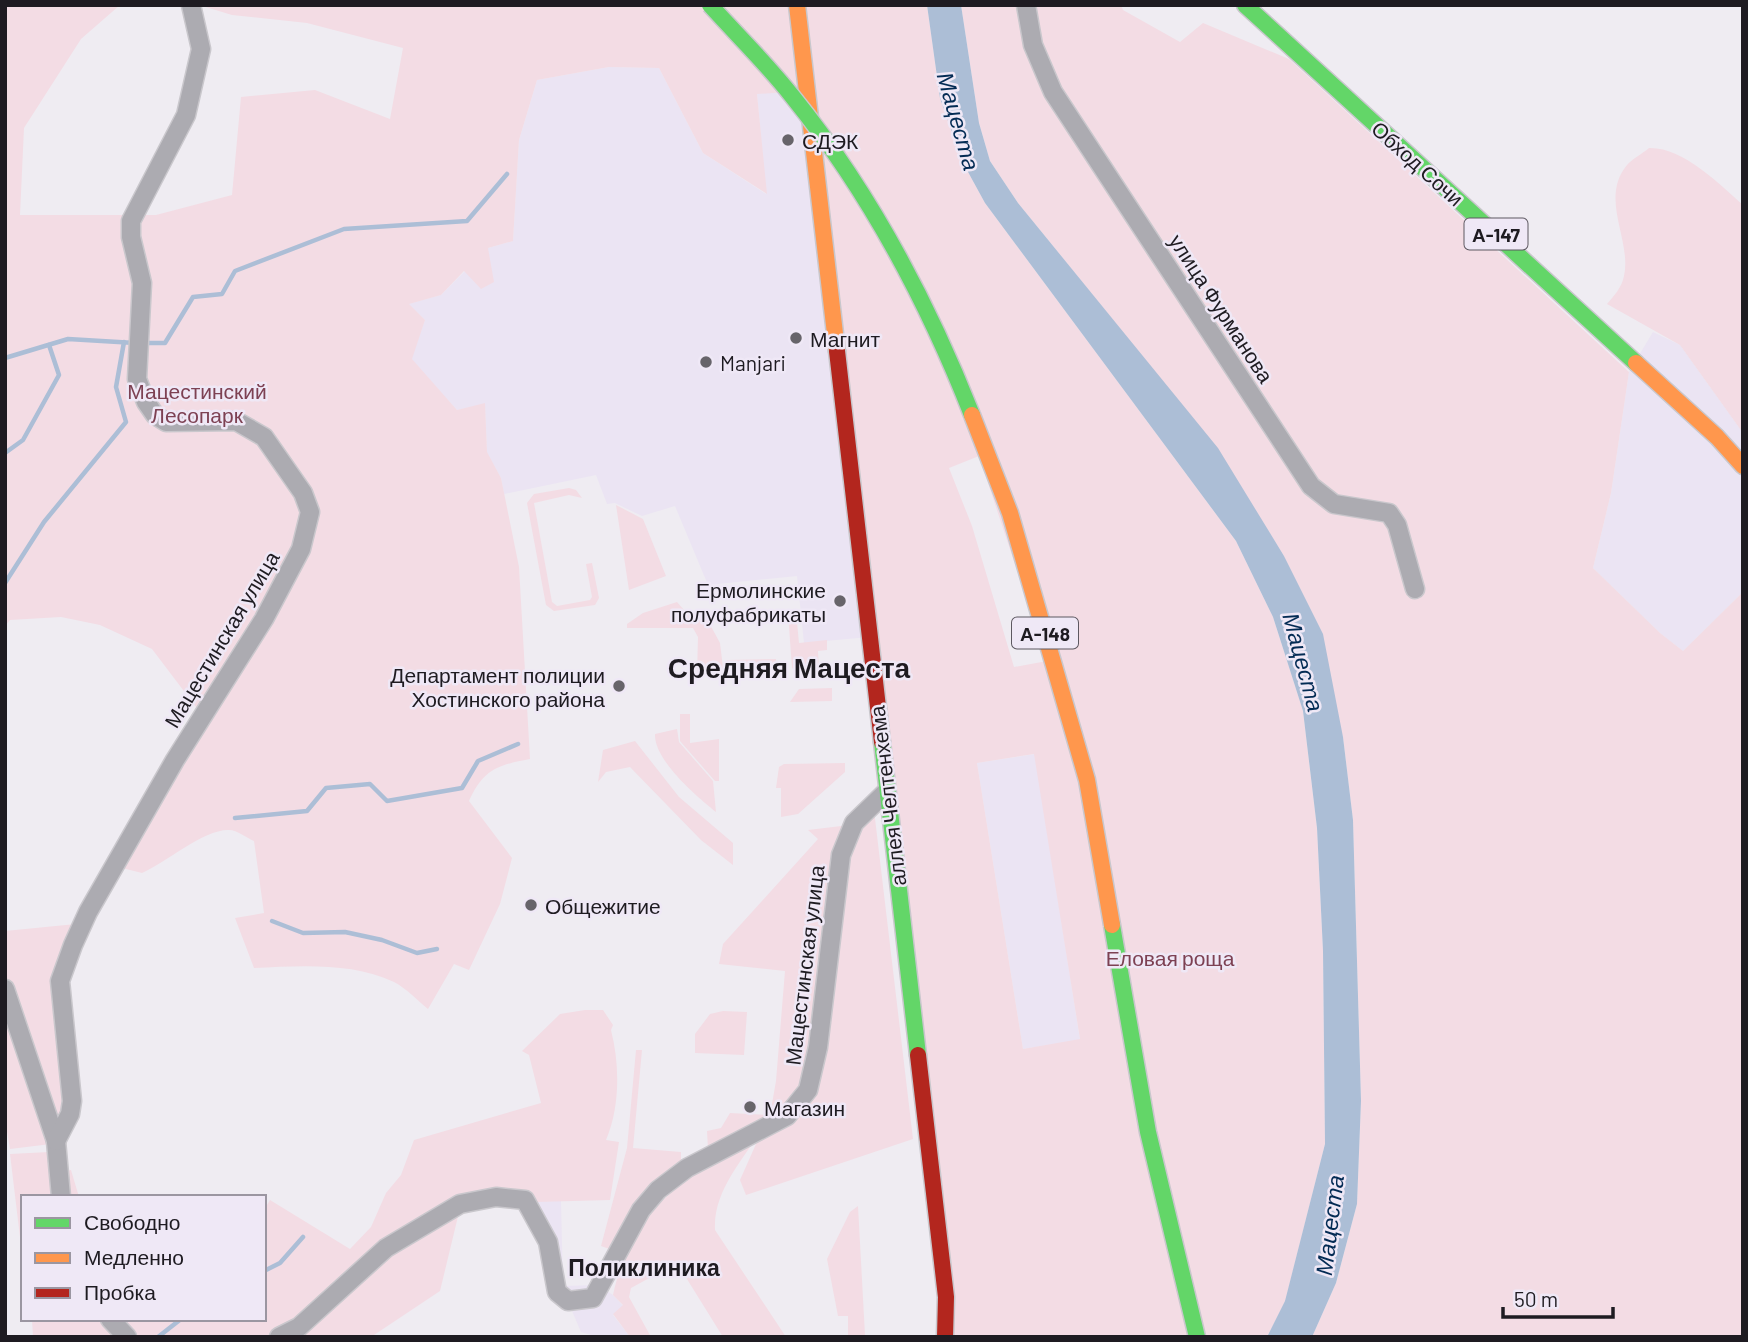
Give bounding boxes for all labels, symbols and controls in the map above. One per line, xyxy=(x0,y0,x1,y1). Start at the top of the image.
water label: Мацеста xyxy=(932,69,986,173)
street label: Обход Сочи xyxy=(1367,115,1469,211)
place label: СДЭК xyxy=(802,128,859,153)
marker: СДЭК xyxy=(780,132,796,148)
road number: А-147 xyxy=(1464,218,1528,250)
street label: улица Фурманова xyxy=(1165,229,1279,387)
place label: Магнит xyxy=(810,326,880,351)
marker: Магнит xyxy=(788,330,804,346)
place label: Manjari xyxy=(720,350,786,375)
marker: Manjari xyxy=(698,354,714,370)
park label: Мацестинский Лесопарк xyxy=(127,378,267,427)
street label: Мацестинская улица xyxy=(158,546,284,732)
place label: Ермолинские полуфабрикаты xyxy=(671,577,826,626)
marker: Ермолинские полуфабрикаты xyxy=(832,593,848,609)
water label: Мацеста xyxy=(1277,610,1331,714)
road number: А-148 xyxy=(1012,618,1078,648)
district label: Средняя Мацеста xyxy=(668,650,911,684)
place label: Департамент полиции Хостинского района xyxy=(390,662,605,711)
marker: Департамент полиции Хостинского района xyxy=(611,678,627,694)
street label: аллея Челтенхема xyxy=(864,704,910,888)
street label: Мацестинская улица xyxy=(779,863,829,1067)
place label: Общежитие xyxy=(545,893,661,918)
marker: Общежитие xyxy=(523,897,539,913)
park label: Еловая роща xyxy=(1106,945,1235,970)
place label: Магазин xyxy=(764,1095,845,1120)
marker: Магазин xyxy=(742,1099,758,1115)
water label: Мацеста xyxy=(1309,1173,1349,1277)
legend xyxy=(21,1195,266,1321)
text: Свободно xyxy=(84,1209,181,1234)
text: Медленно xyxy=(84,1244,184,1269)
district label: Поликлиника xyxy=(568,1253,720,1281)
scale bar xyxy=(1503,1276,1613,1320)
text: Пробка xyxy=(84,1279,156,1304)
text: 50 m xyxy=(1514,1286,1558,1311)

